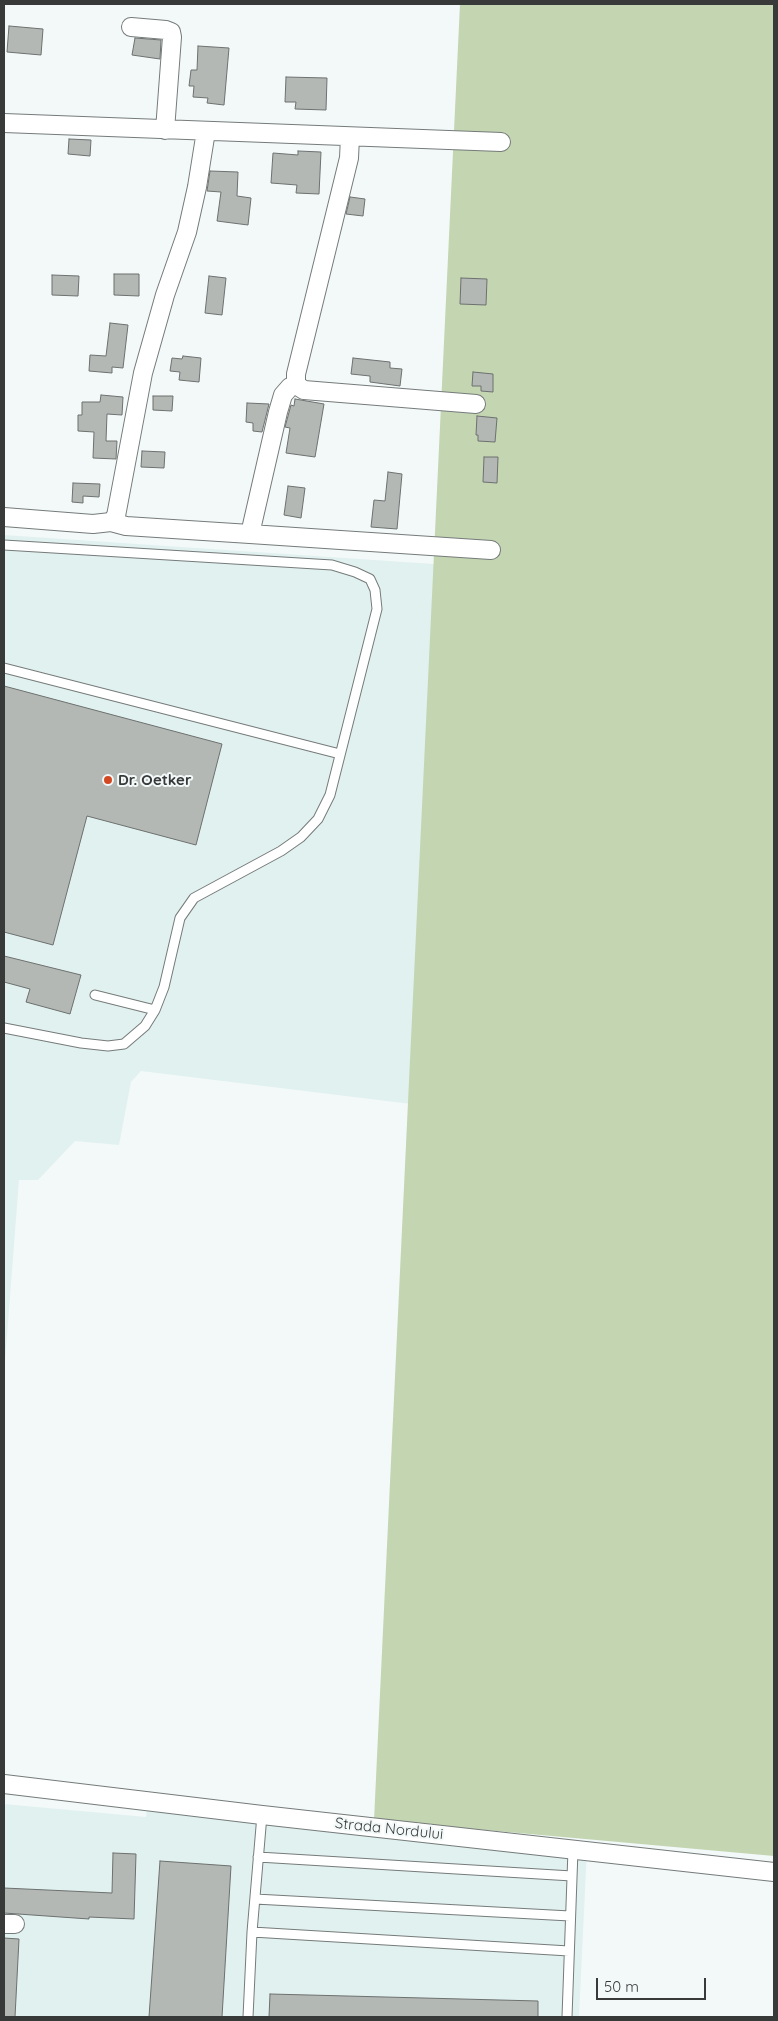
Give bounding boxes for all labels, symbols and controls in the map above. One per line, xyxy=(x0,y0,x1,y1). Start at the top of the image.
place label: Dr. Oetker xyxy=(118,771,191,789)
marker: Dr. Oetker xyxy=(102,774,114,786)
street label: Strada Nordului xyxy=(334,1814,444,1844)
scale bar xyxy=(598,1968,708,2000)
text: 50 m xyxy=(604,1977,639,1996)

